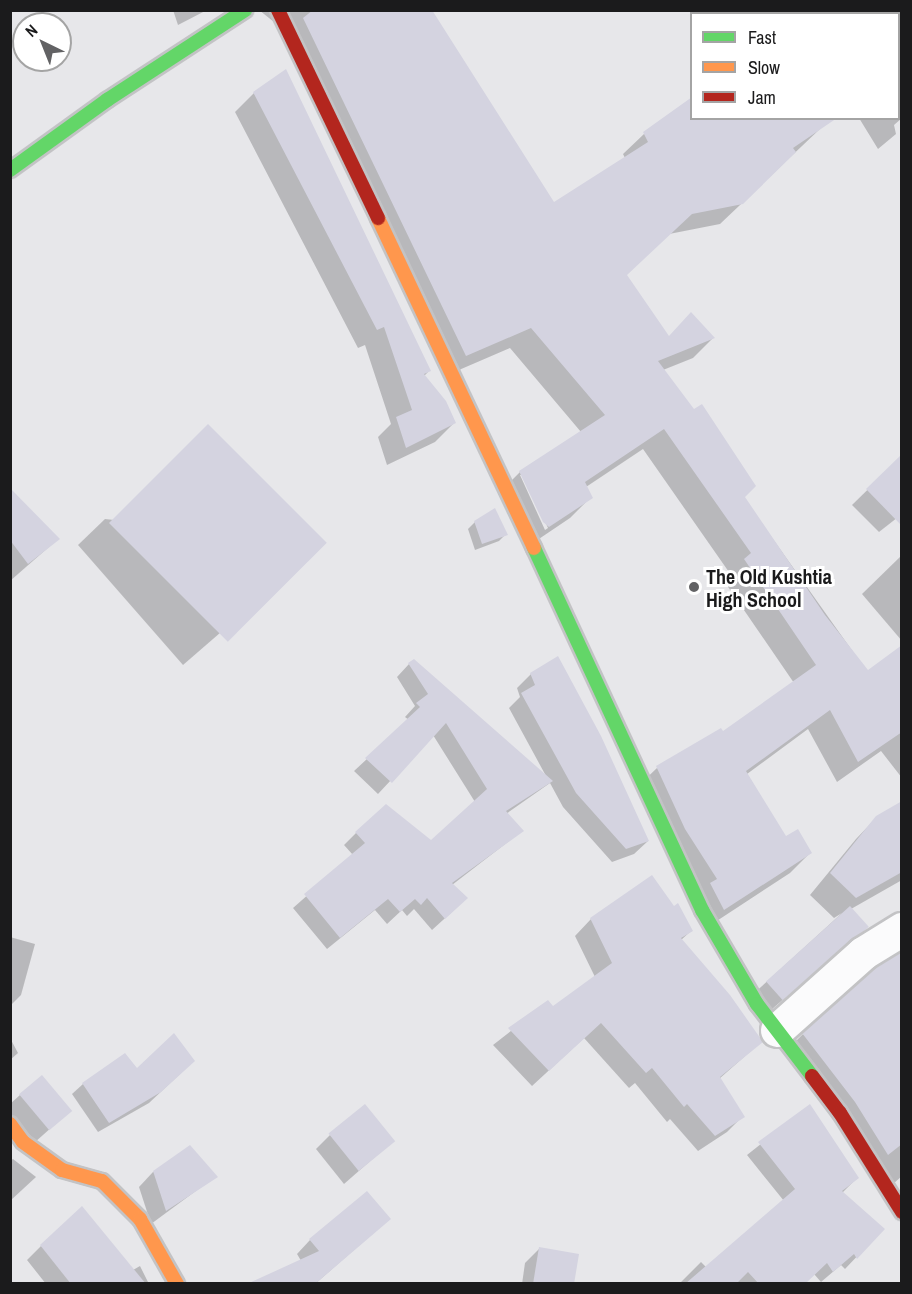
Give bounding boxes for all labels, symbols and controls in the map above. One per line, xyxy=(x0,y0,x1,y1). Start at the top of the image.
north arrow xyxy=(12,12,72,72)
legend xyxy=(690,12,900,120)
text: N xyxy=(20,19,42,42)
text: Fast xyxy=(748,25,776,50)
text: Slow xyxy=(748,55,780,80)
text: Jam xyxy=(748,85,776,110)
place label: The Old Kushtia High School xyxy=(706,564,832,611)
marker: The Old Kushtia High School xyxy=(687,580,701,594)

